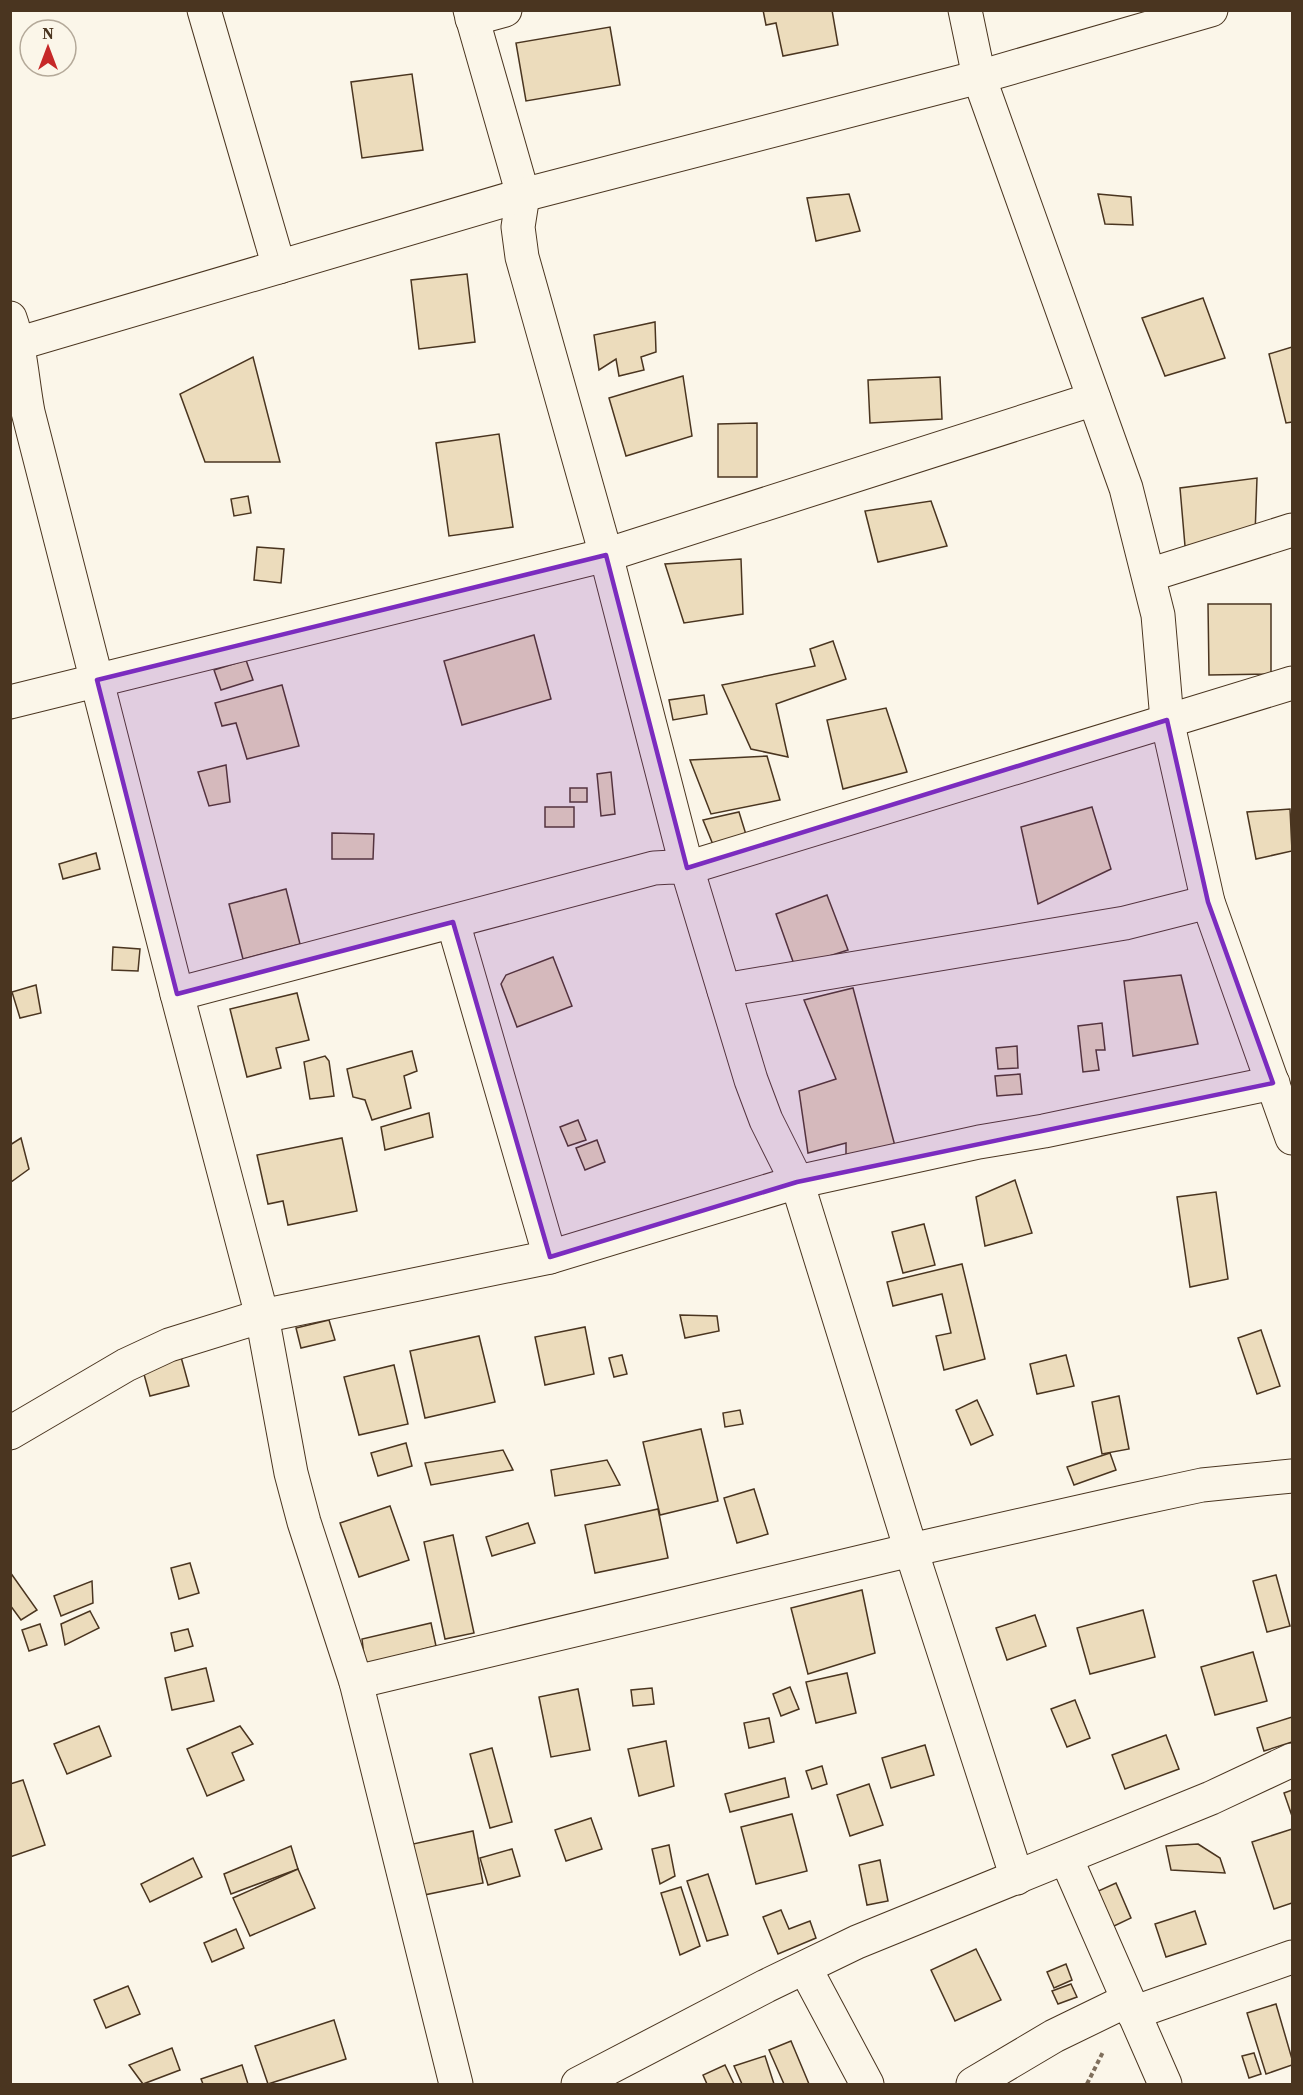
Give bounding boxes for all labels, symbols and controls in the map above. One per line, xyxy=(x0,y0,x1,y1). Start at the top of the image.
north arrow xyxy=(18,18,78,78)
text: N xyxy=(42,22,54,44)

